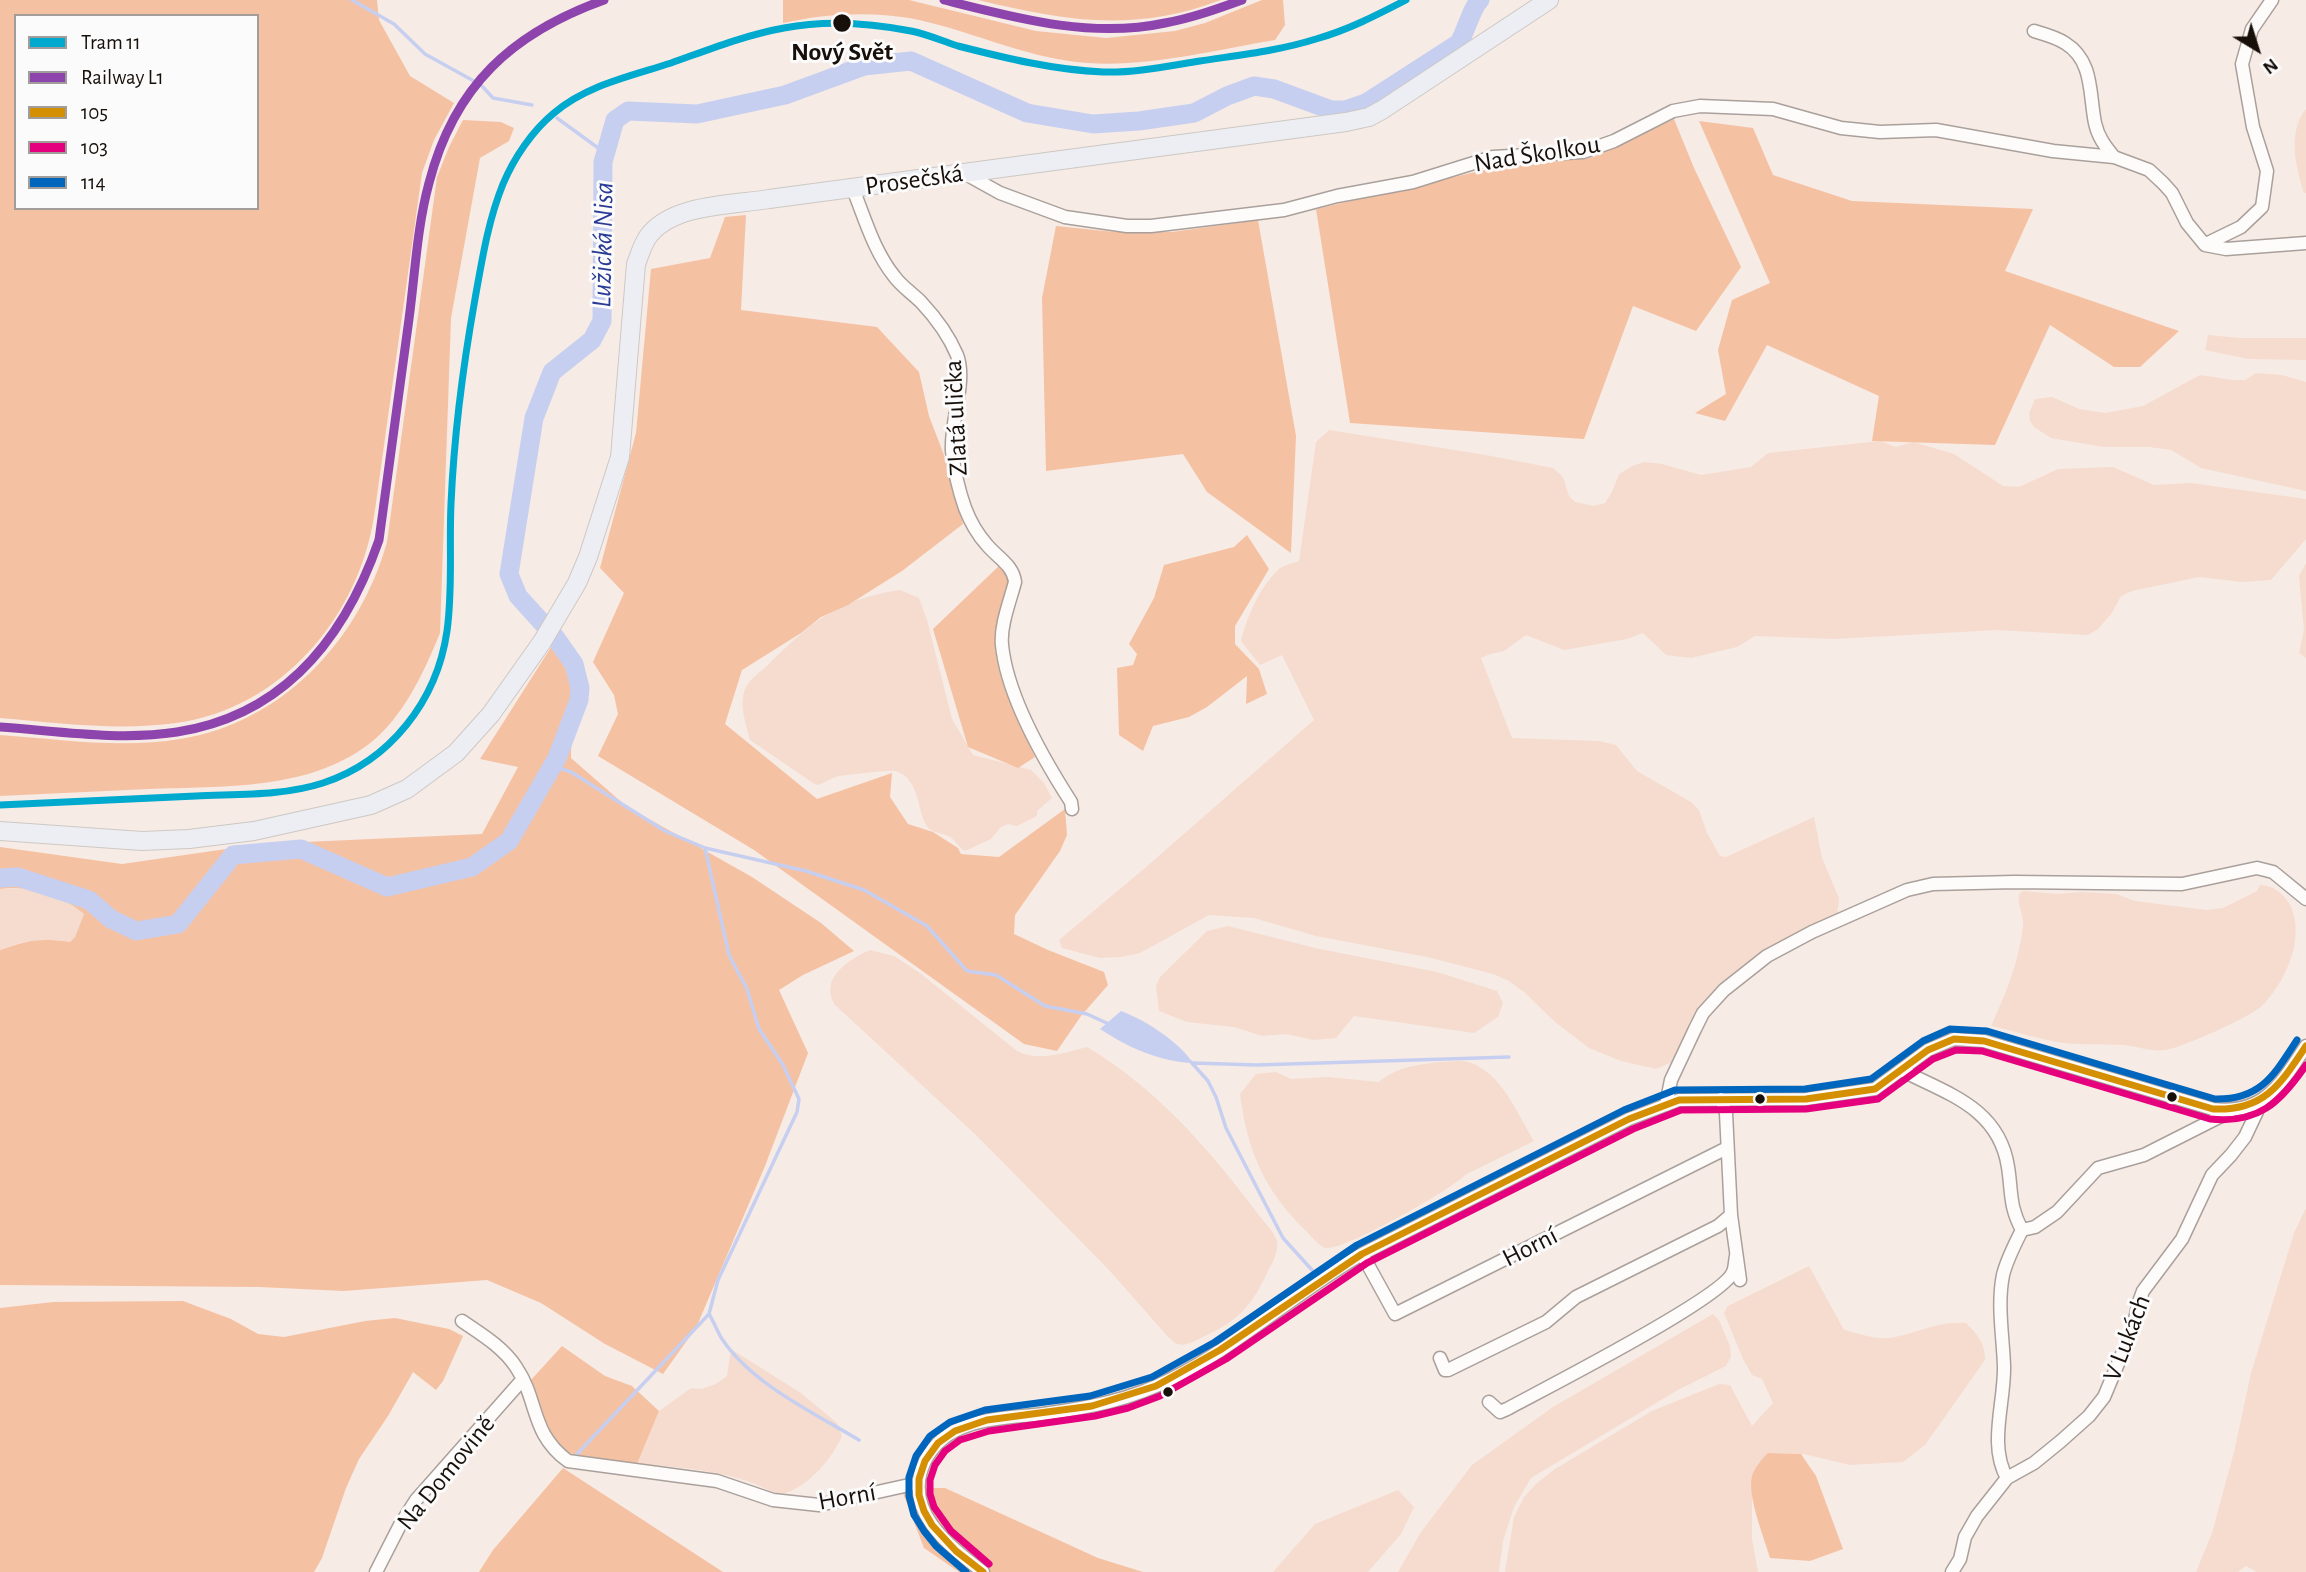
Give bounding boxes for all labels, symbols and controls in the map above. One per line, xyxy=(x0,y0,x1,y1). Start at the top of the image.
marker: Nový Svět xyxy=(831,12,853,34)
legend xyxy=(14,14,259,210)
north arrow xyxy=(2222,14,2292,84)
text: Tram 11 xyxy=(81,32,141,53)
place label: Nový Svět xyxy=(791,36,893,68)
text: N xyxy=(2259,54,2281,77)
text: Railway L1 xyxy=(81,67,164,88)
text: 105 xyxy=(81,102,108,123)
street label: Nad Školkou xyxy=(1472,129,1602,179)
text: 103 xyxy=(81,137,108,158)
street label: Prosečská xyxy=(863,158,965,202)
text: 114 xyxy=(81,172,106,193)
water label: Lužická Nisa xyxy=(585,182,621,308)
street label: Zlatá ulička xyxy=(937,359,975,477)
unlabelled marker xyxy=(2165,1090,2179,1104)
unlabelled marker xyxy=(1753,1092,1767,1106)
street label: Horní xyxy=(1497,1220,1563,1274)
street label: V Lukách xyxy=(2096,1290,2158,1386)
unlabelled marker xyxy=(1161,1385,1175,1399)
street label: Na Domovině xyxy=(390,1409,502,1537)
street label: Horní xyxy=(816,1477,878,1517)

